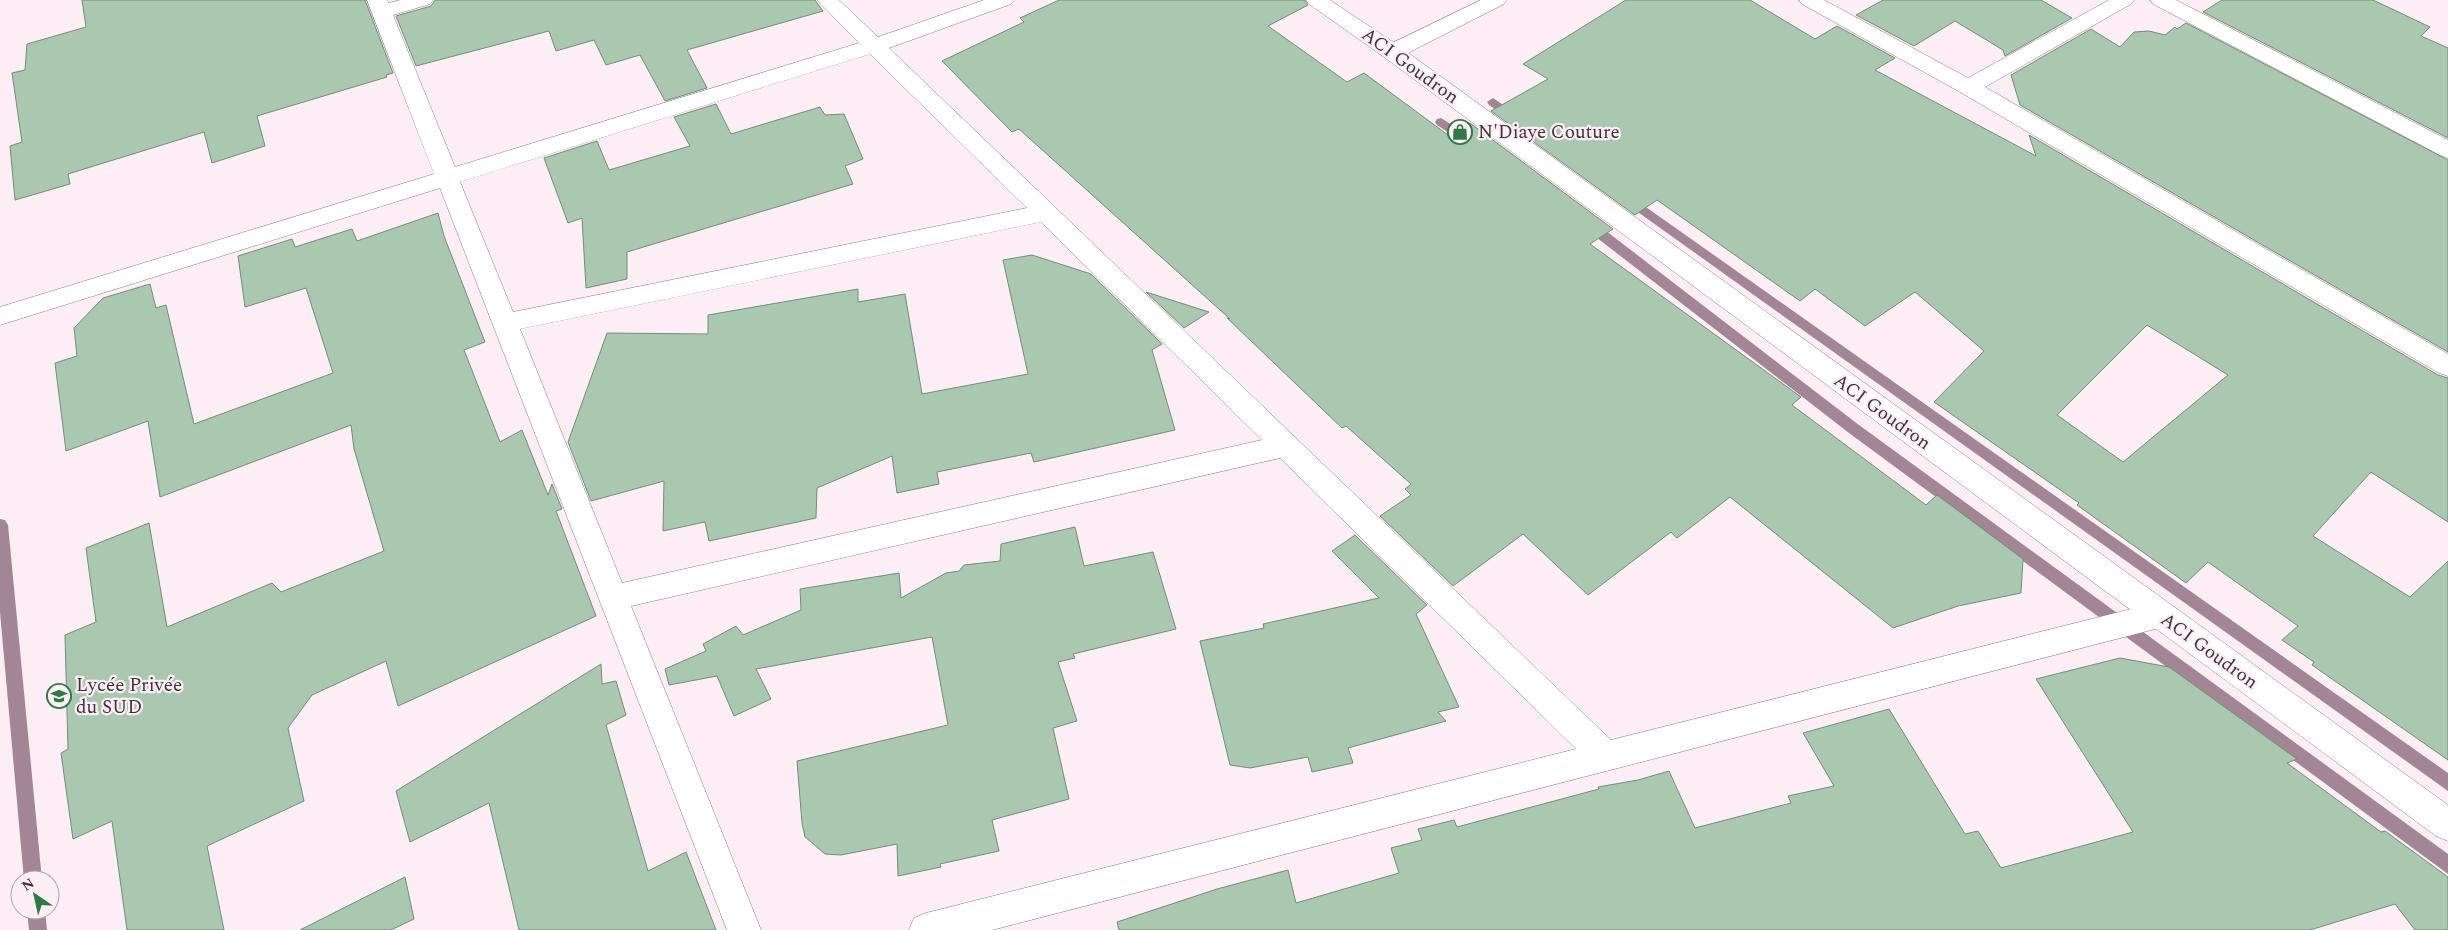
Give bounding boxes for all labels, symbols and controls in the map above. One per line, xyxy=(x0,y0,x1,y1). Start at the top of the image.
street label: ACI Goudron xyxy=(1355,21,1465,111)
place label: N'Diaye Couture xyxy=(1478,118,1620,147)
shop icon: N'Diaye Couture xyxy=(1447,119,1473,145)
street label: ACI Goudron xyxy=(1827,367,1937,457)
street label: ACI Goudron xyxy=(2154,606,2264,696)
place label: Lycée Privée du SUD xyxy=(76,671,182,722)
school or university icon: Lycée Privée du SUD xyxy=(46,683,72,709)
north arrow xyxy=(10,870,60,920)
text: N xyxy=(17,873,39,897)

